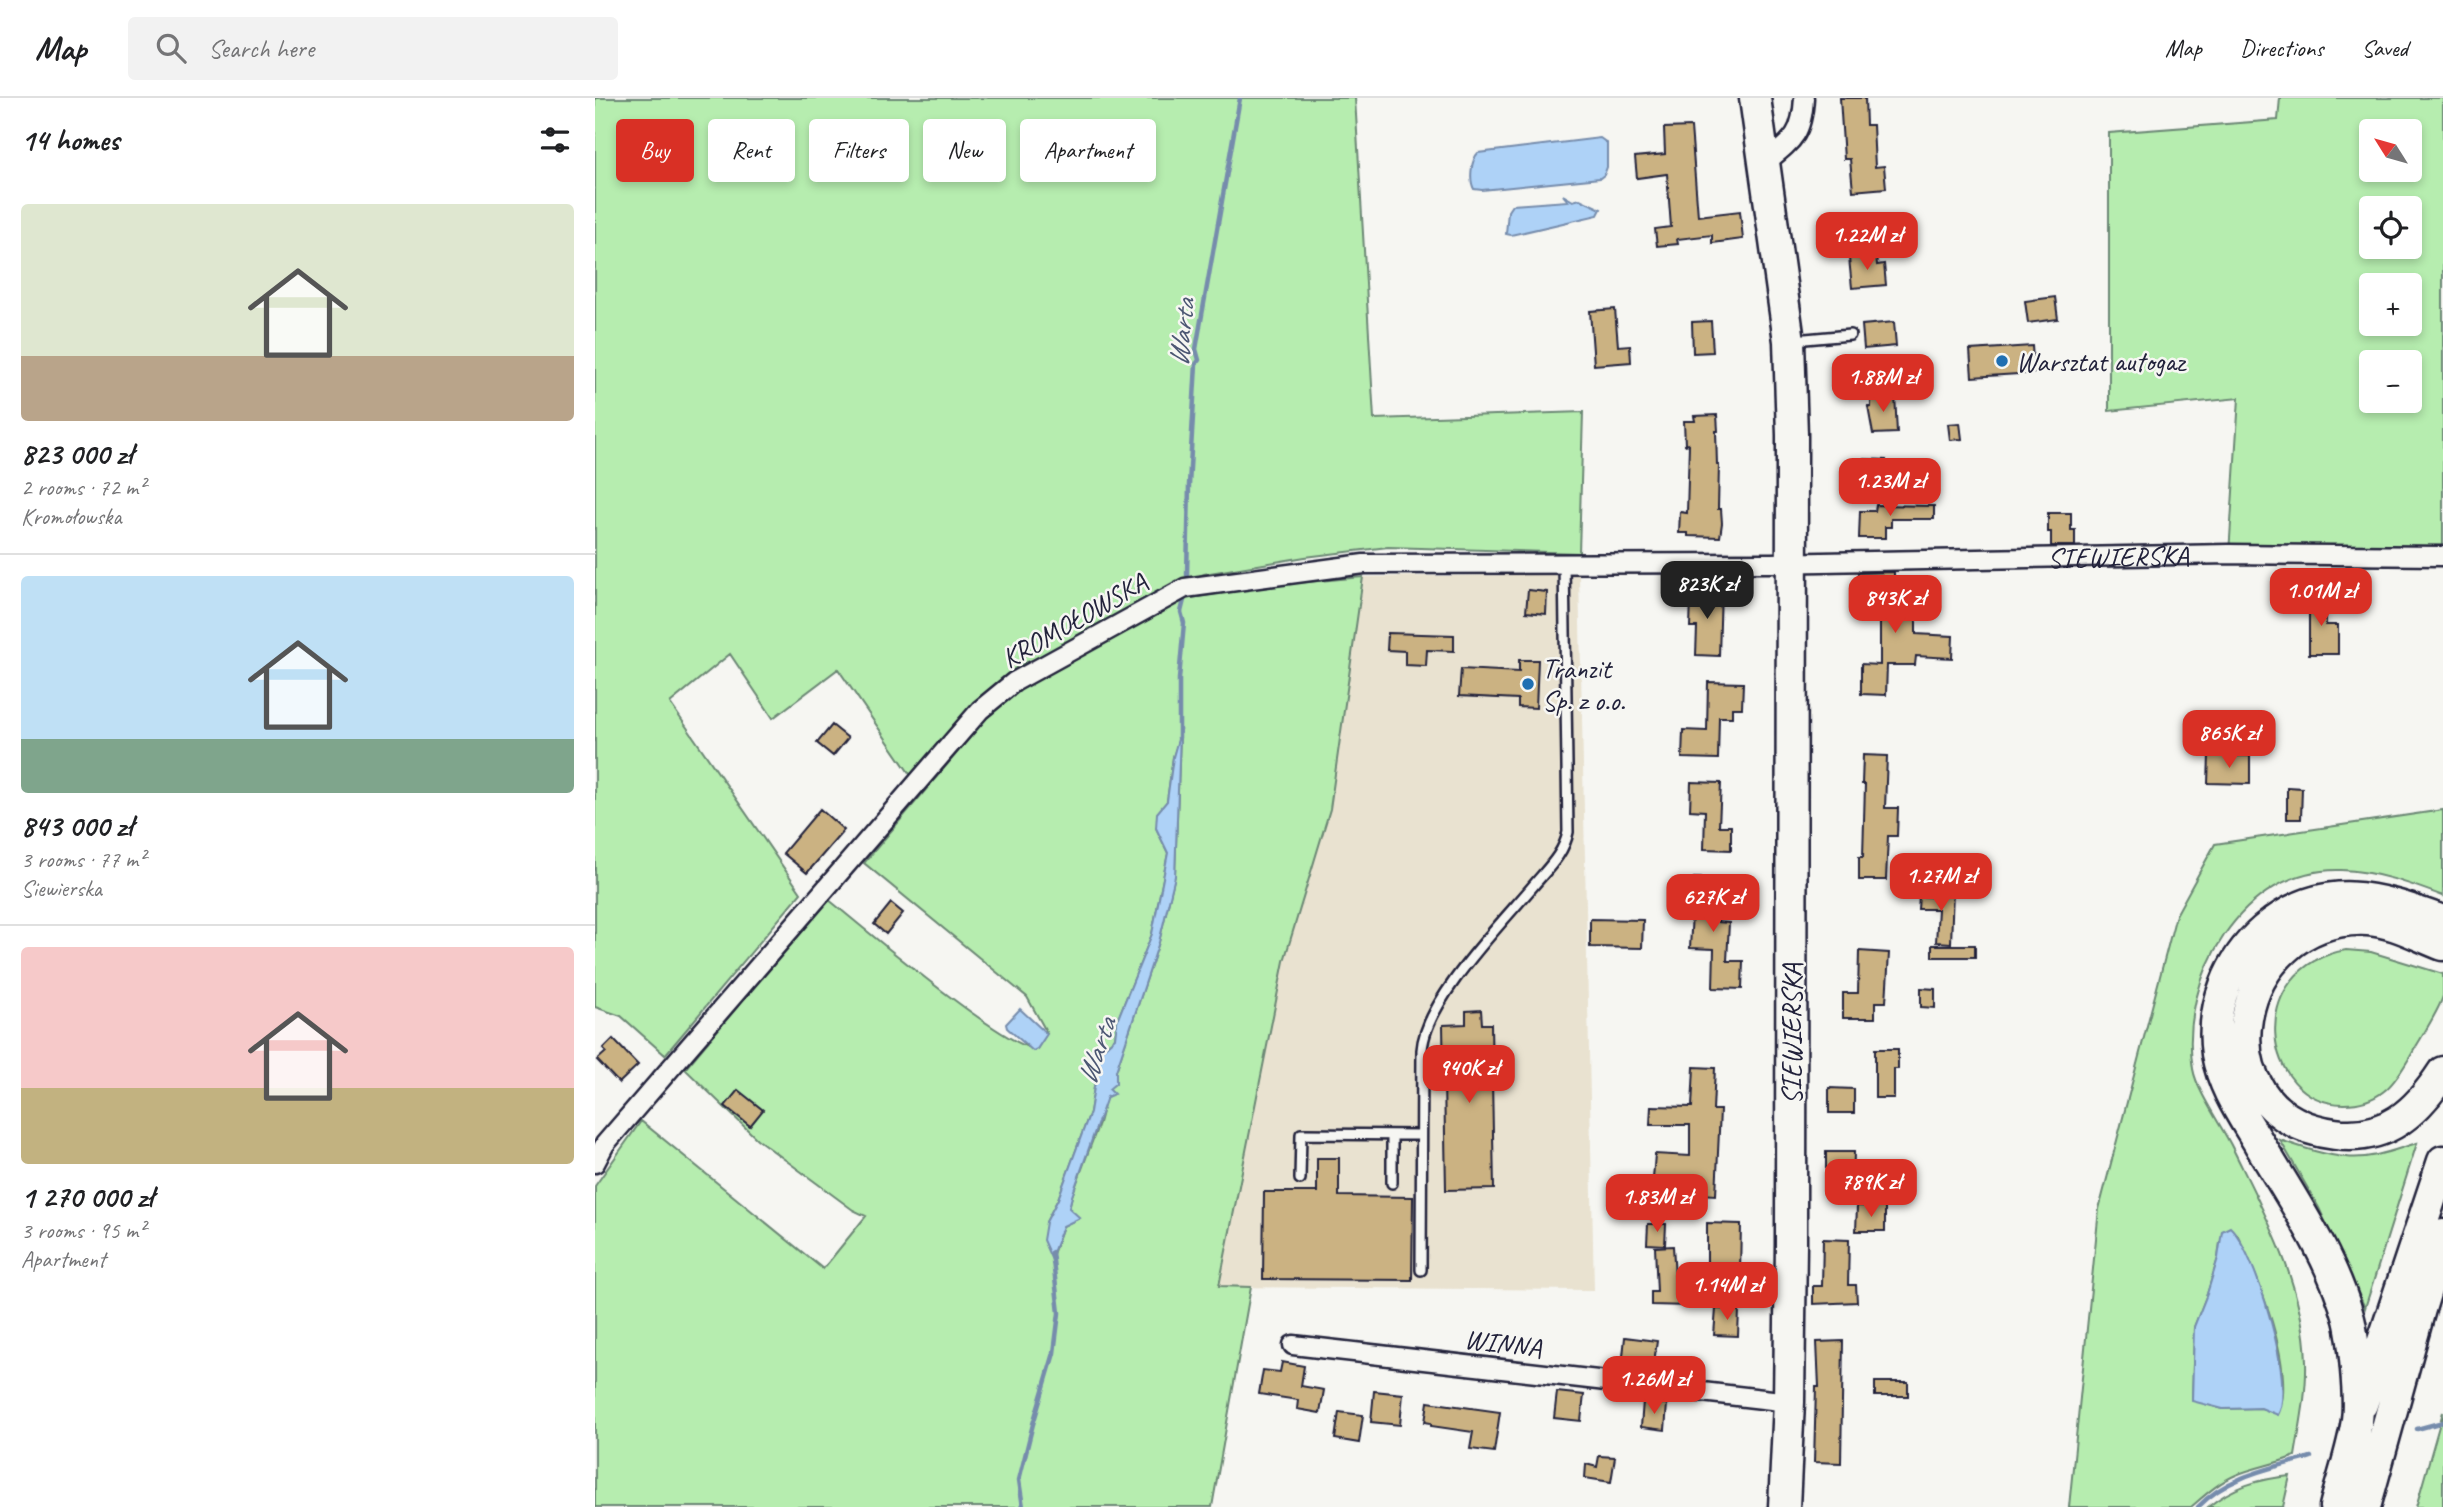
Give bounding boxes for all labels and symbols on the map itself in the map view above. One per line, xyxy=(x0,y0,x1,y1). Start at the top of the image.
north arrow xyxy=(2359,119,2422,182)
pin: 1.22M zł xyxy=(1795,212,1939,272)
water label: Warta xyxy=(1159,295,1204,369)
place label: Warsztat autogaz xyxy=(2016,344,2187,379)
marker: Warsztat autogaz xyxy=(1994,353,2010,369)
pin: 1.88M zł xyxy=(1811,354,1955,414)
pin: 1.23M zł xyxy=(1818,458,1962,518)
street label: SIEWIERSKA xyxy=(2047,537,2190,575)
pin: 823K zł xyxy=(1642,561,1772,621)
street label: KROMOŁOWSKA xyxy=(995,564,1154,676)
pin: 1.01M zł xyxy=(2249,568,2393,628)
pin: 843K zł xyxy=(1830,575,1960,635)
place label: Tranzit Sp. z o.o. xyxy=(1542,651,1625,718)
marker: Tranzit Sp. z o.o. xyxy=(1520,676,1536,692)
pin: 865K zł xyxy=(2164,710,2294,770)
pin: 1.27M zł xyxy=(1869,854,2013,913)
pin: 627K zł xyxy=(1648,874,1778,934)
street label: SIEWIERSKA xyxy=(1774,962,1809,1105)
water label: Warta xyxy=(1067,1010,1126,1089)
pin: 940K zł xyxy=(1404,1046,1534,1105)
pin: 789K zł xyxy=(1806,1160,1936,1219)
pin: 1.83M zł xyxy=(1585,1174,1729,1234)
pin: 1.14M zł xyxy=(1655,1262,1799,1322)
street label: WINNA xyxy=(1462,1321,1544,1365)
pin: 1.26M zł xyxy=(1582,1356,1726,1416)

